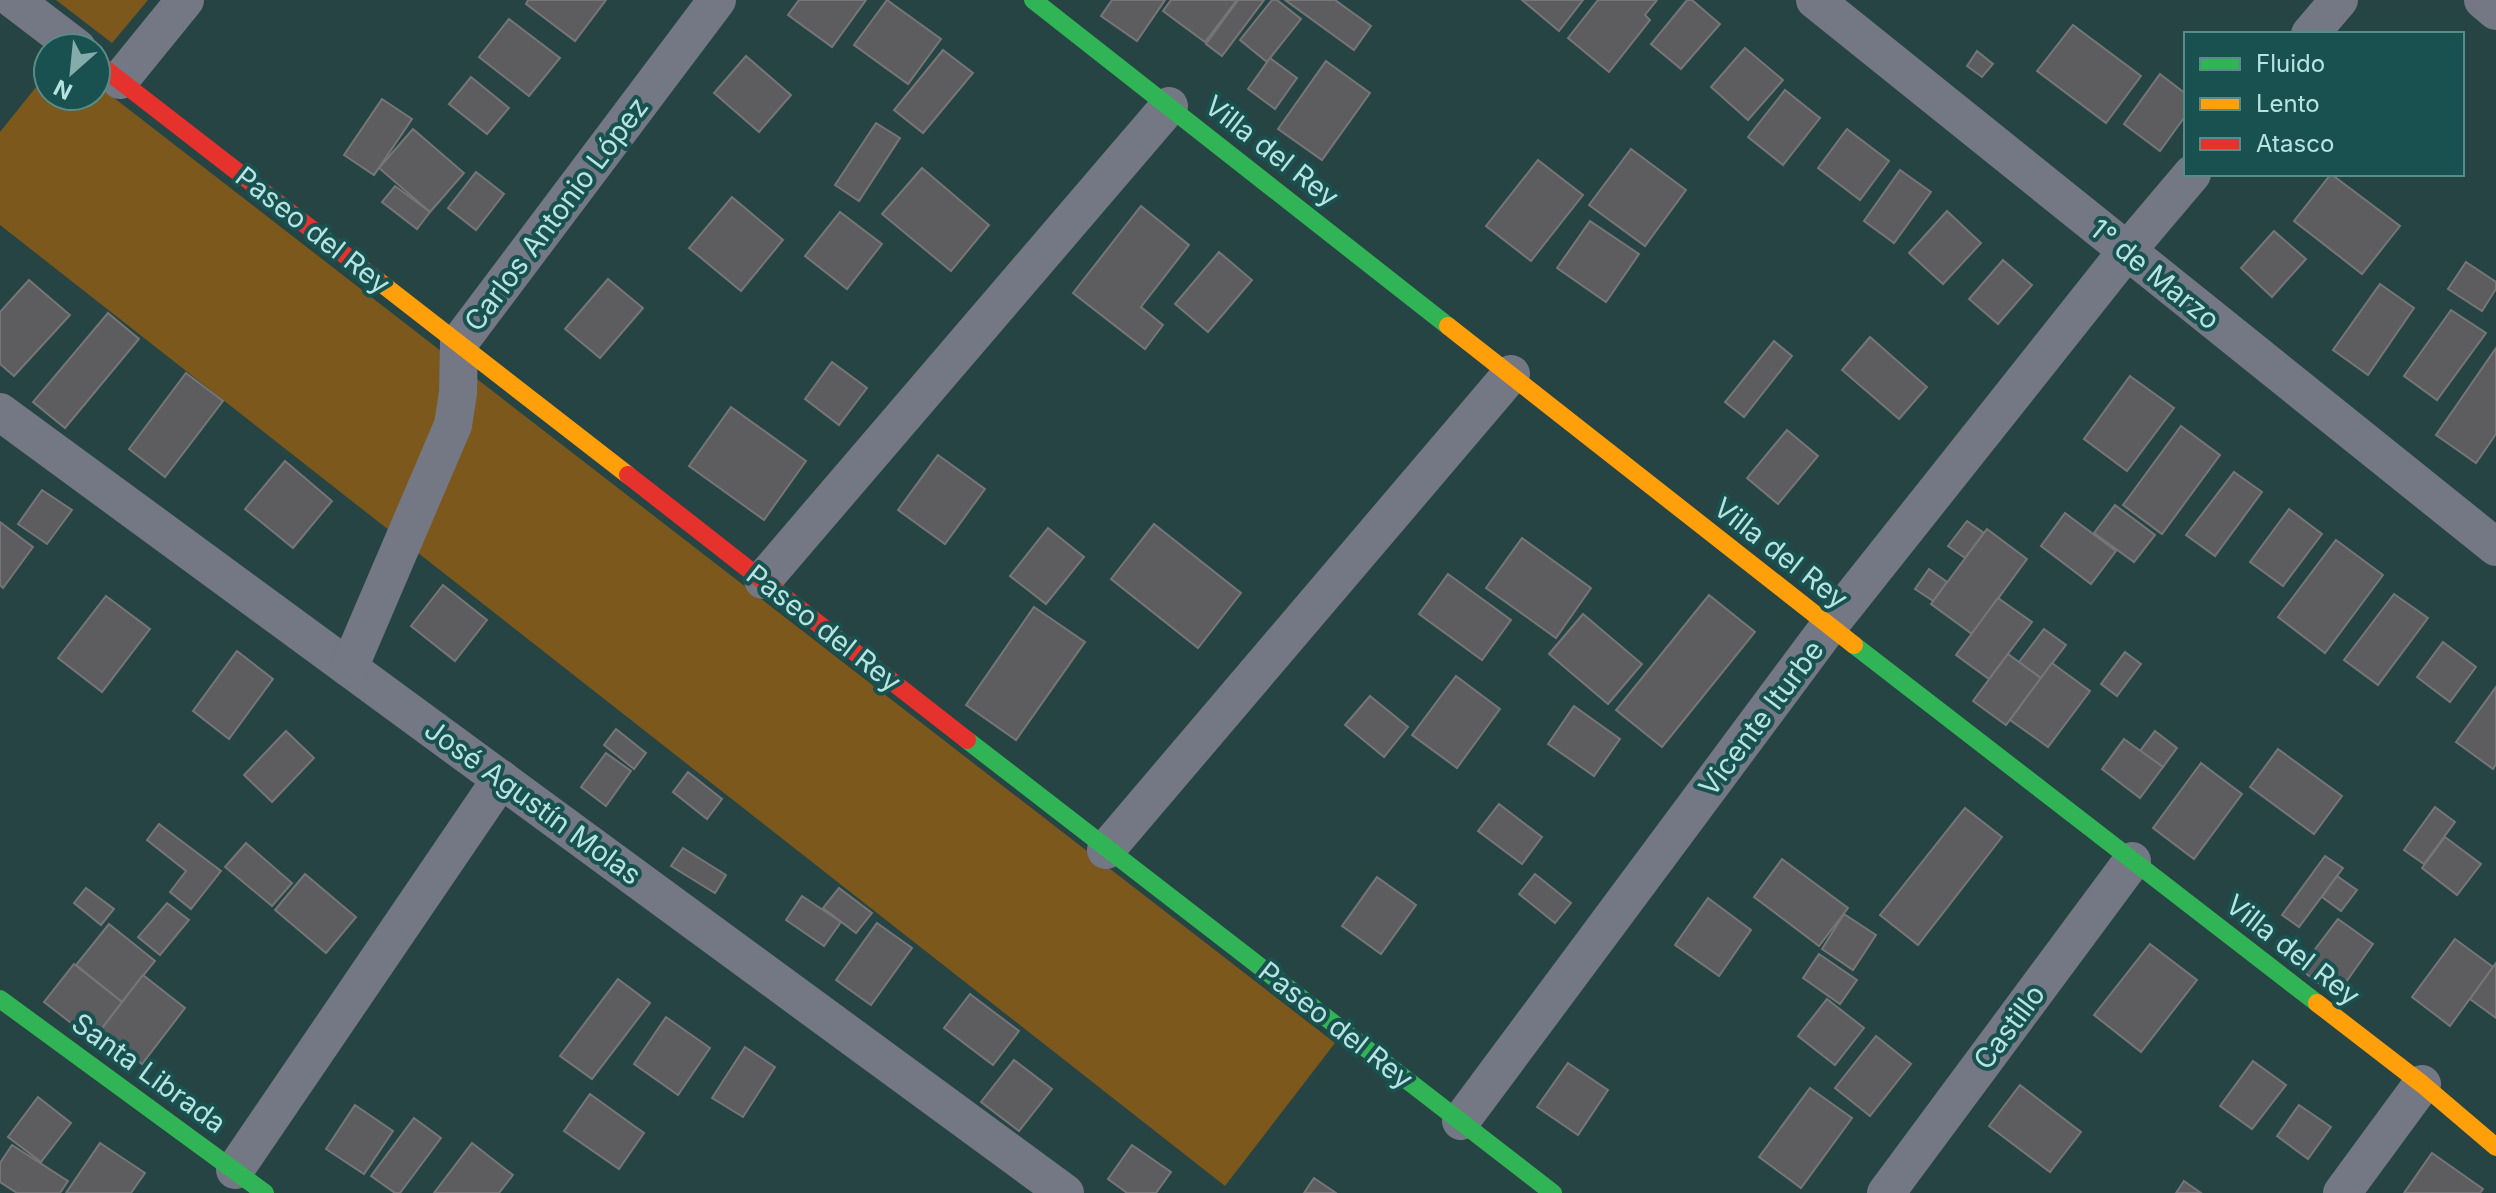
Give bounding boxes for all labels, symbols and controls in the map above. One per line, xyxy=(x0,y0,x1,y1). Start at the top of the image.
north arrow xyxy=(32,32,112,112)
legend xyxy=(2184,32,2464,176)
text: Fluido xyxy=(2256,49,2325,78)
text: N xyxy=(50,74,76,105)
street label: Villa del Rey xyxy=(1198,88,1346,214)
text: Lento xyxy=(2256,89,2320,118)
street label: Carlos Antonio López xyxy=(457,90,655,338)
text: Atasco xyxy=(2256,129,2334,158)
street label: Paseo del Rey xyxy=(229,159,397,301)
street label: 1° de Marzo xyxy=(2083,211,2227,337)
street label: Villa del Rey xyxy=(1707,490,1855,616)
street label: Paseo del Rey xyxy=(740,557,908,699)
street label: Vicente Iturbe xyxy=(1691,633,1831,803)
street label: José Agustín Molas xyxy=(418,712,648,892)
street label: Villa del Rey xyxy=(2219,887,2367,1013)
street label: Paseo del Rey xyxy=(1252,954,1420,1096)
street label: Castillo xyxy=(1966,978,2052,1076)
street label: Santa Librada xyxy=(65,1006,233,1140)

